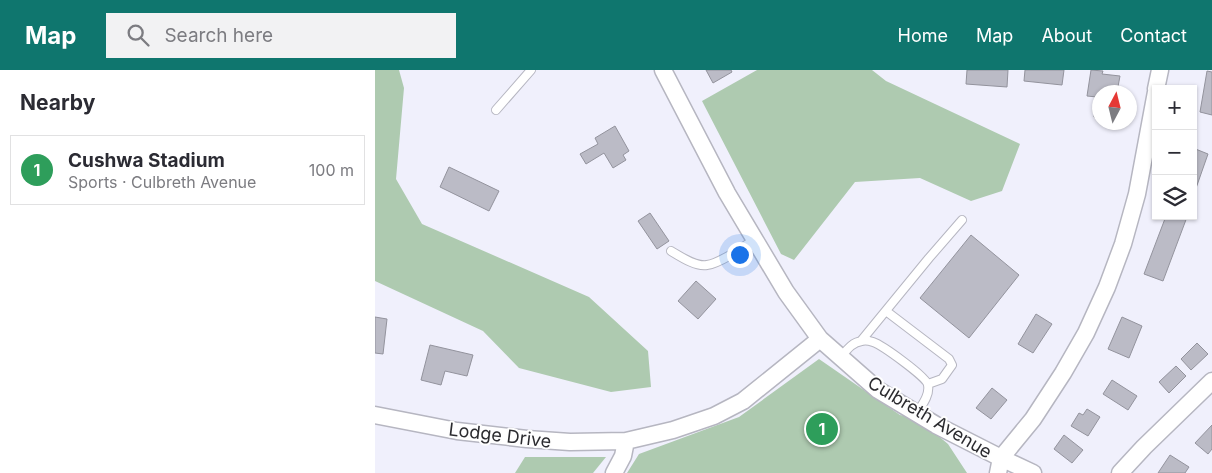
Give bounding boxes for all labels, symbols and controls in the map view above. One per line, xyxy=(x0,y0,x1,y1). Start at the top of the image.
search box xyxy=(106,13,456,58)
text: Map xyxy=(25,21,76,50)
icon: search xyxy=(124,21,152,49)
text: Search here xyxy=(164,24,273,47)
text: Home xyxy=(898,25,948,46)
text: Map xyxy=(976,25,1013,46)
text: About xyxy=(1041,25,1092,46)
text: Contact xyxy=(1120,25,1187,46)
north arrow xyxy=(1092,85,1137,130)
map controls xyxy=(1152,85,1197,220)
button: + xyxy=(1152,85,1197,130)
text: Nearby xyxy=(20,90,95,115)
button: − xyxy=(1152,130,1197,175)
text: Cushwa Stadium xyxy=(68,149,225,172)
text: 1 xyxy=(34,160,40,180)
text: 100 m xyxy=(309,160,354,180)
text: Sports · Culbreth Avenue xyxy=(68,172,256,192)
button: layers xyxy=(1152,175,1197,220)
your location xyxy=(727,242,753,268)
street label: Culbreth Avenue xyxy=(864,372,996,462)
pin: 1 xyxy=(806,410,838,448)
street label: Lodge Drive xyxy=(447,418,553,452)

